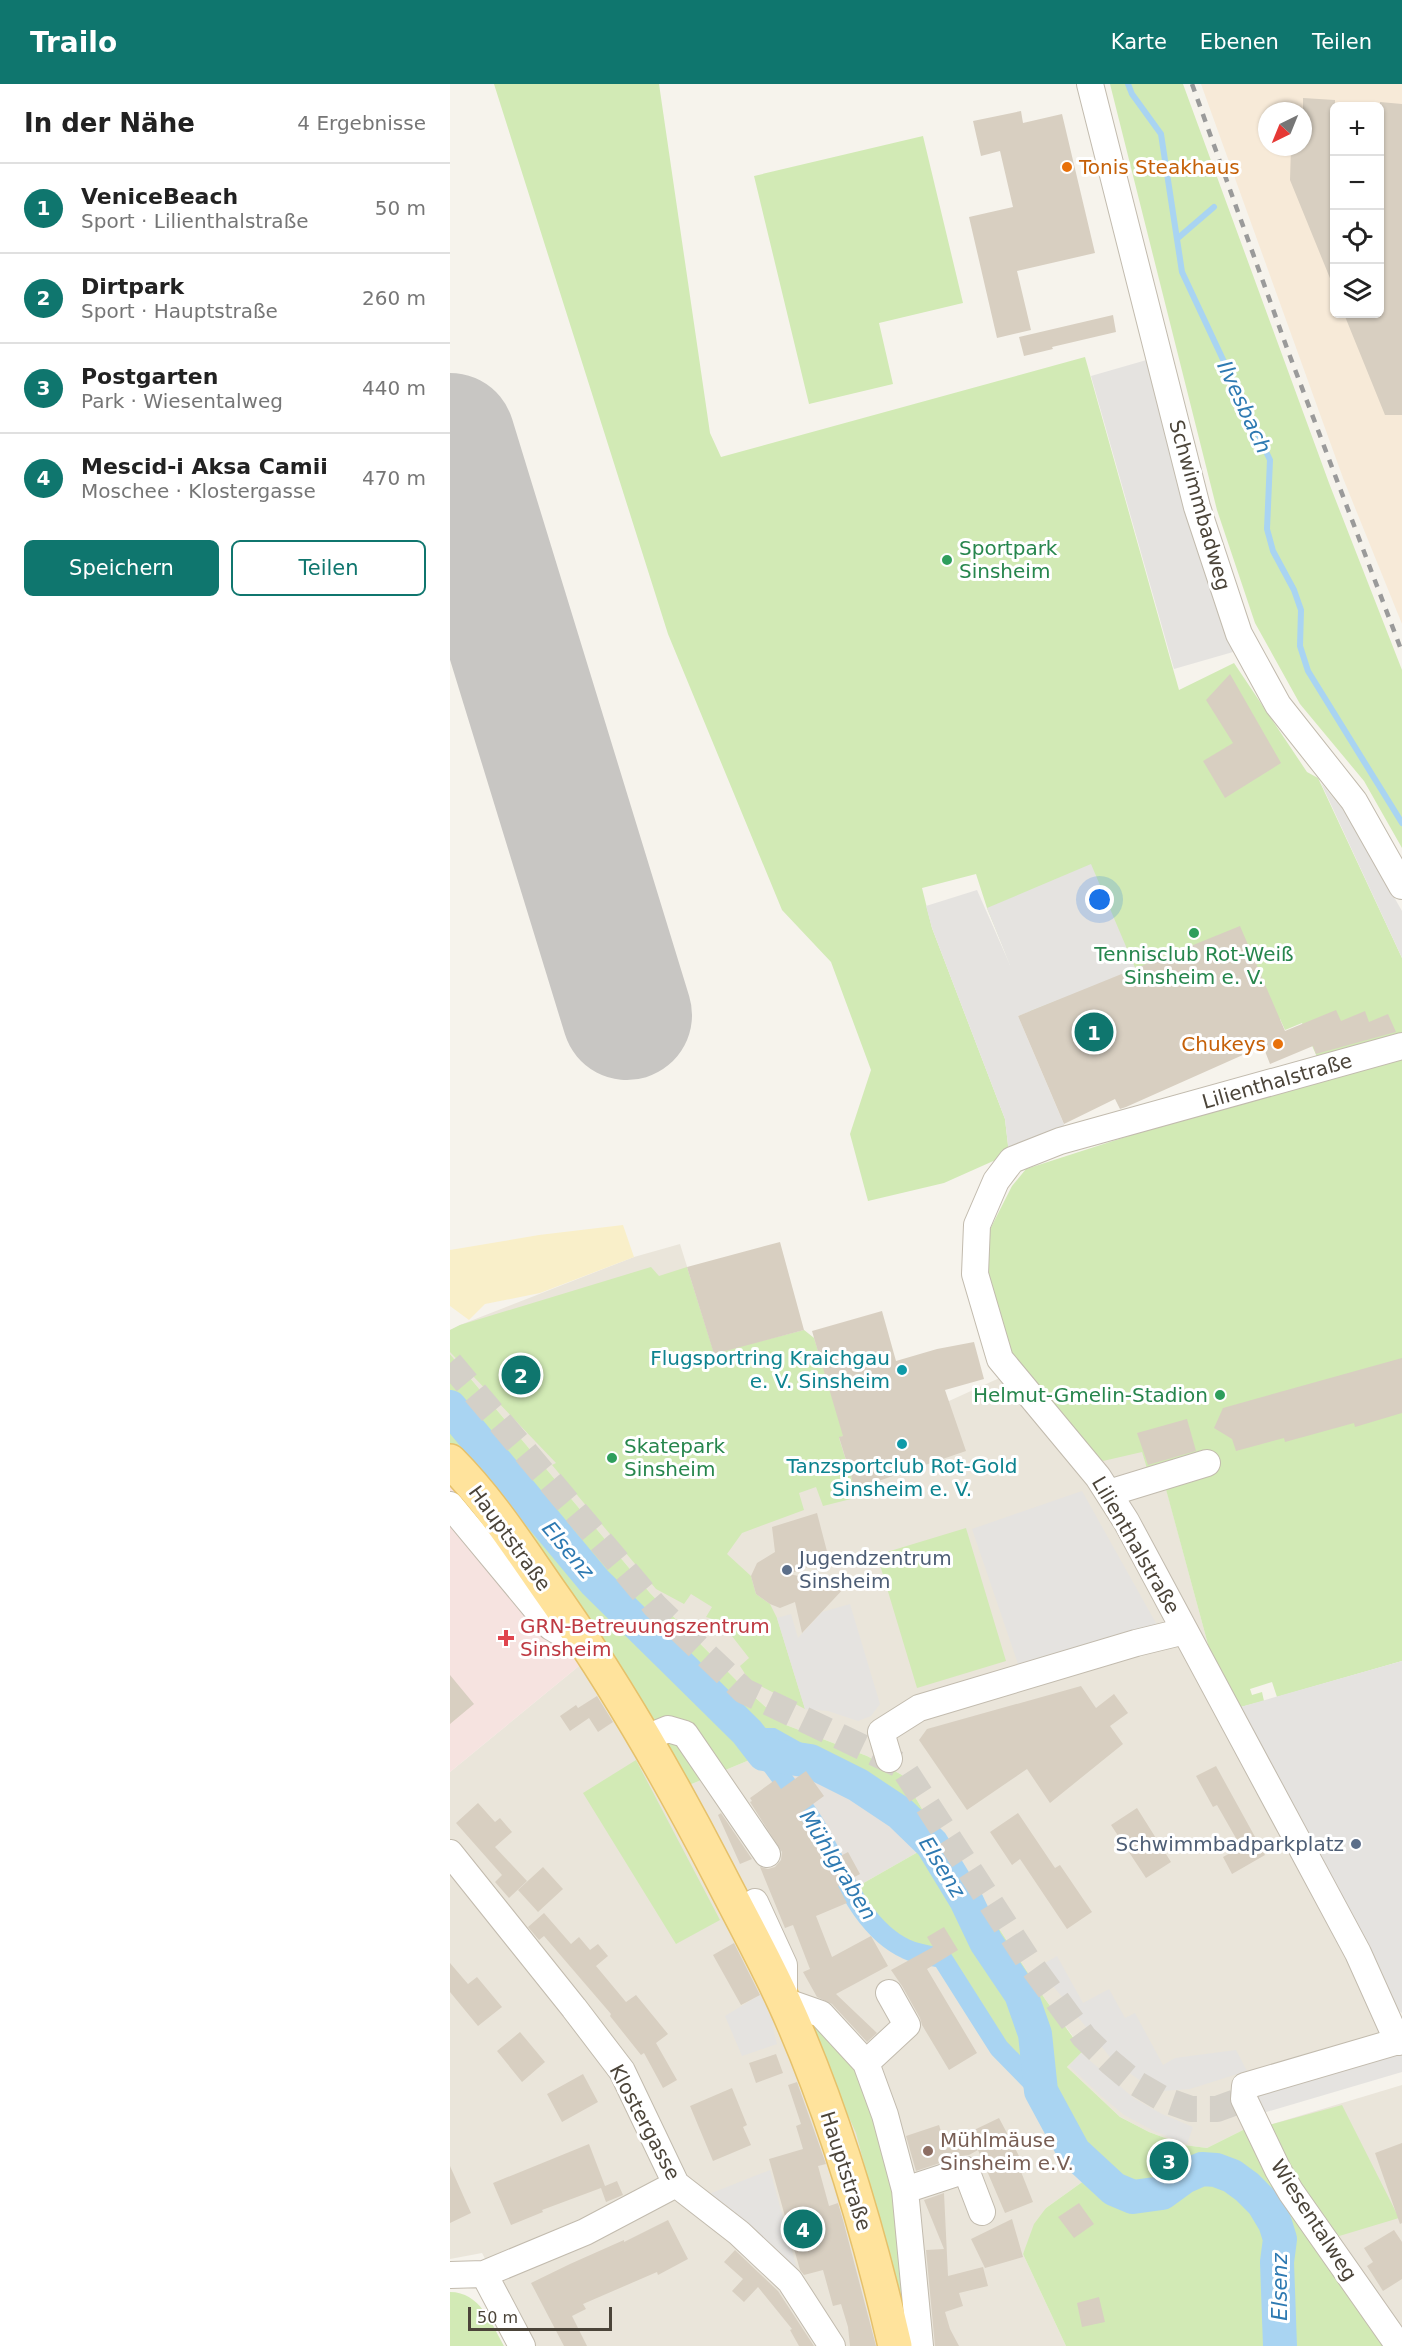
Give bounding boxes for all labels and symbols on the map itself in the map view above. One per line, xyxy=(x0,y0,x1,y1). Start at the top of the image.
north arrow xyxy=(1258,102,1312,156)
place label: Tonis Steakhaus xyxy=(1078,155,1240,179)
marker: Tonis Steakhaus xyxy=(1060,160,1074,174)
water label: Ilvesbach xyxy=(1212,357,1276,457)
street label: Schwimmbadweg xyxy=(1164,417,1236,593)
place label: Sportpark Sinsheim xyxy=(959,536,1058,583)
marker: Sportpark Sinsheim xyxy=(940,553,954,567)
your location xyxy=(1085,885,1114,914)
marker: Tennisclub Rot-Weiß Sinsheim e. V. xyxy=(1187,926,1201,940)
place label: Tennisclub Rot-Weiß Sinsheim e. V. xyxy=(1093,942,1294,989)
pin: 1 xyxy=(1074,1010,1114,1054)
place label: Chukeys xyxy=(1181,1032,1266,1056)
marker: Chukeys xyxy=(1271,1037,1285,1051)
street label: Lilienthalstraße xyxy=(1199,1048,1355,1114)
place label: Flugsportring Kraichgau e. V. Sinsheim xyxy=(650,1346,890,1393)
pin: 2 xyxy=(502,1352,540,1398)
marker: Flugsportring Kraichgau e. V. Sinsheim xyxy=(895,1363,909,1377)
place label: Helmut-Gmelin-Stadion xyxy=(973,1383,1208,1407)
marker: Helmut-Gmelin-Stadion xyxy=(1213,1388,1227,1402)
place label: Skatepark Sinsheim xyxy=(624,1434,726,1481)
marker: Tanzsportclub Rot-Gold Sinsheim e. V. xyxy=(895,1437,909,1451)
marker: Skatepark Sinsheim xyxy=(605,1451,619,1465)
place label: Tanzsportclub Rot-Gold Sinsheim e. V. xyxy=(785,1454,1018,1501)
street label: Lilienthalstraße xyxy=(1087,1472,1185,1618)
street label: Hauptstraße xyxy=(464,1481,556,1595)
water label: Elsenz xyxy=(537,1517,599,1584)
place label: Jugendzentrum Sinsheim xyxy=(797,1546,952,1593)
marker: Jugendzentrum Sinsheim xyxy=(780,1563,794,1577)
place label: GRN-Betreuungszentrum Sinsheim xyxy=(520,1614,770,1661)
marker: GRN-Betreuungszentrum Sinsheim xyxy=(497,1629,515,1647)
water label: Mühlgraben xyxy=(795,1806,881,1924)
water label: Elsenz xyxy=(914,1832,971,1903)
place label: Schwimmbadparkplatz xyxy=(1116,1832,1344,1856)
marker: Schwimmbadparkplatz xyxy=(1349,1837,1363,1851)
street label: Klostergasse xyxy=(604,2060,686,2184)
street label: Hauptstraße xyxy=(815,2108,877,2234)
place label: Mühlmäuse Sinsheim e.V. xyxy=(940,2128,1074,2175)
pin: 3 xyxy=(1150,2138,1188,2184)
marker: Mühlmäuse Sinsheim e.V. xyxy=(921,2144,935,2158)
street label: Wiesentalweg xyxy=(1266,2155,1362,2285)
pin: 4 xyxy=(784,2206,822,2252)
water label: Elsenz xyxy=(1268,2252,1292,2321)
scale bar xyxy=(468,2304,612,2332)

